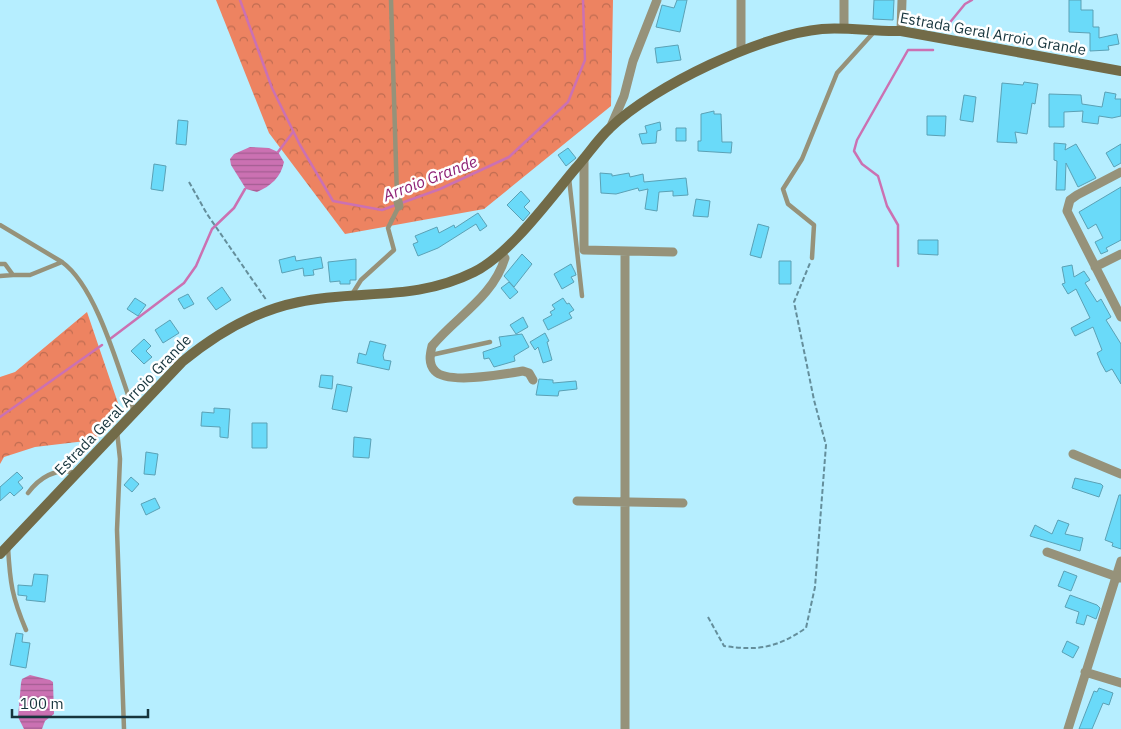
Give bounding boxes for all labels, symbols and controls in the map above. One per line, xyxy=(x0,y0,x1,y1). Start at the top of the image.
street label: Estrada Geral Arroio Grande xyxy=(899,8,1088,59)
water label: Arroio Grande xyxy=(379,151,480,205)
street label: Estrada Geral Arroio Grande xyxy=(50,330,195,479)
scale bar xyxy=(12,686,149,718)
text: 100 m xyxy=(20,694,64,713)

